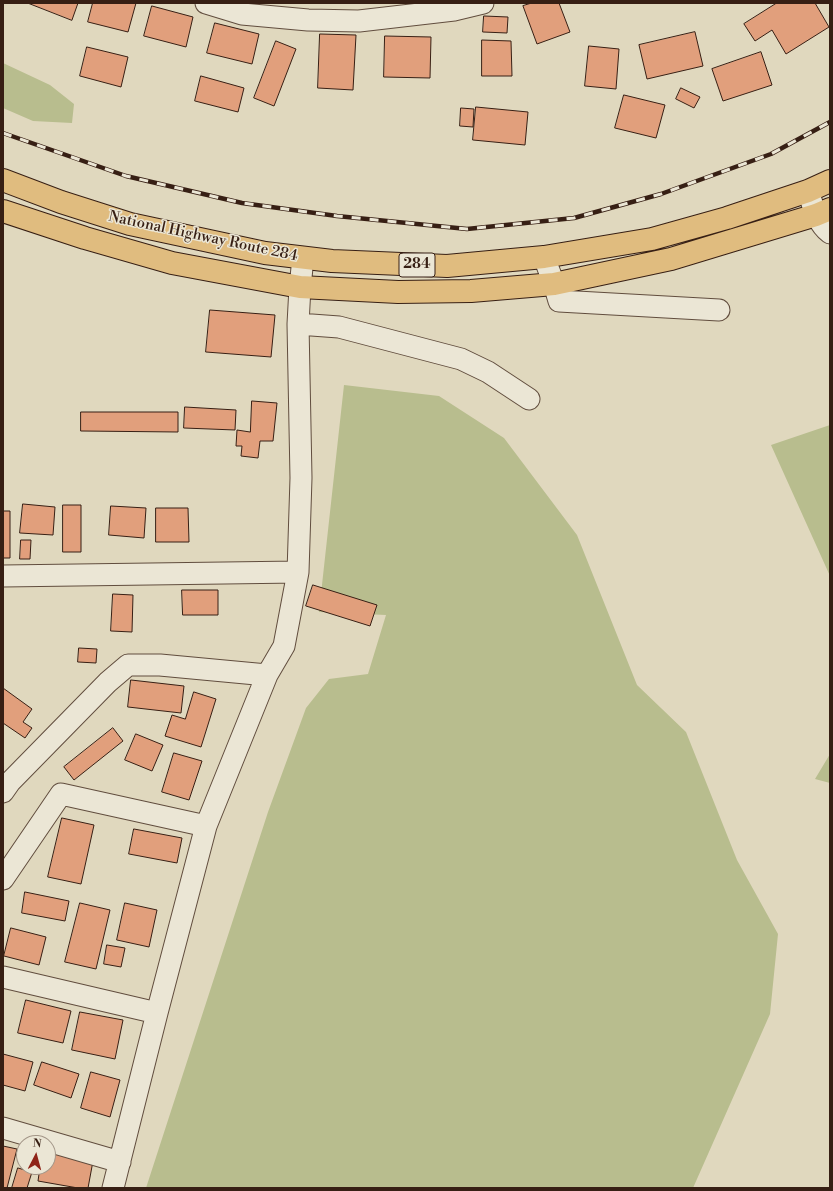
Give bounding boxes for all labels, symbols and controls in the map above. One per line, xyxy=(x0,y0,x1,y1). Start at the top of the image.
street label: National Highway Route 284 xyxy=(107,208,299,266)
road number: 284 xyxy=(399,253,435,277)
north arrow xyxy=(16,1135,56,1175)
text: N xyxy=(32,1137,42,1151)

